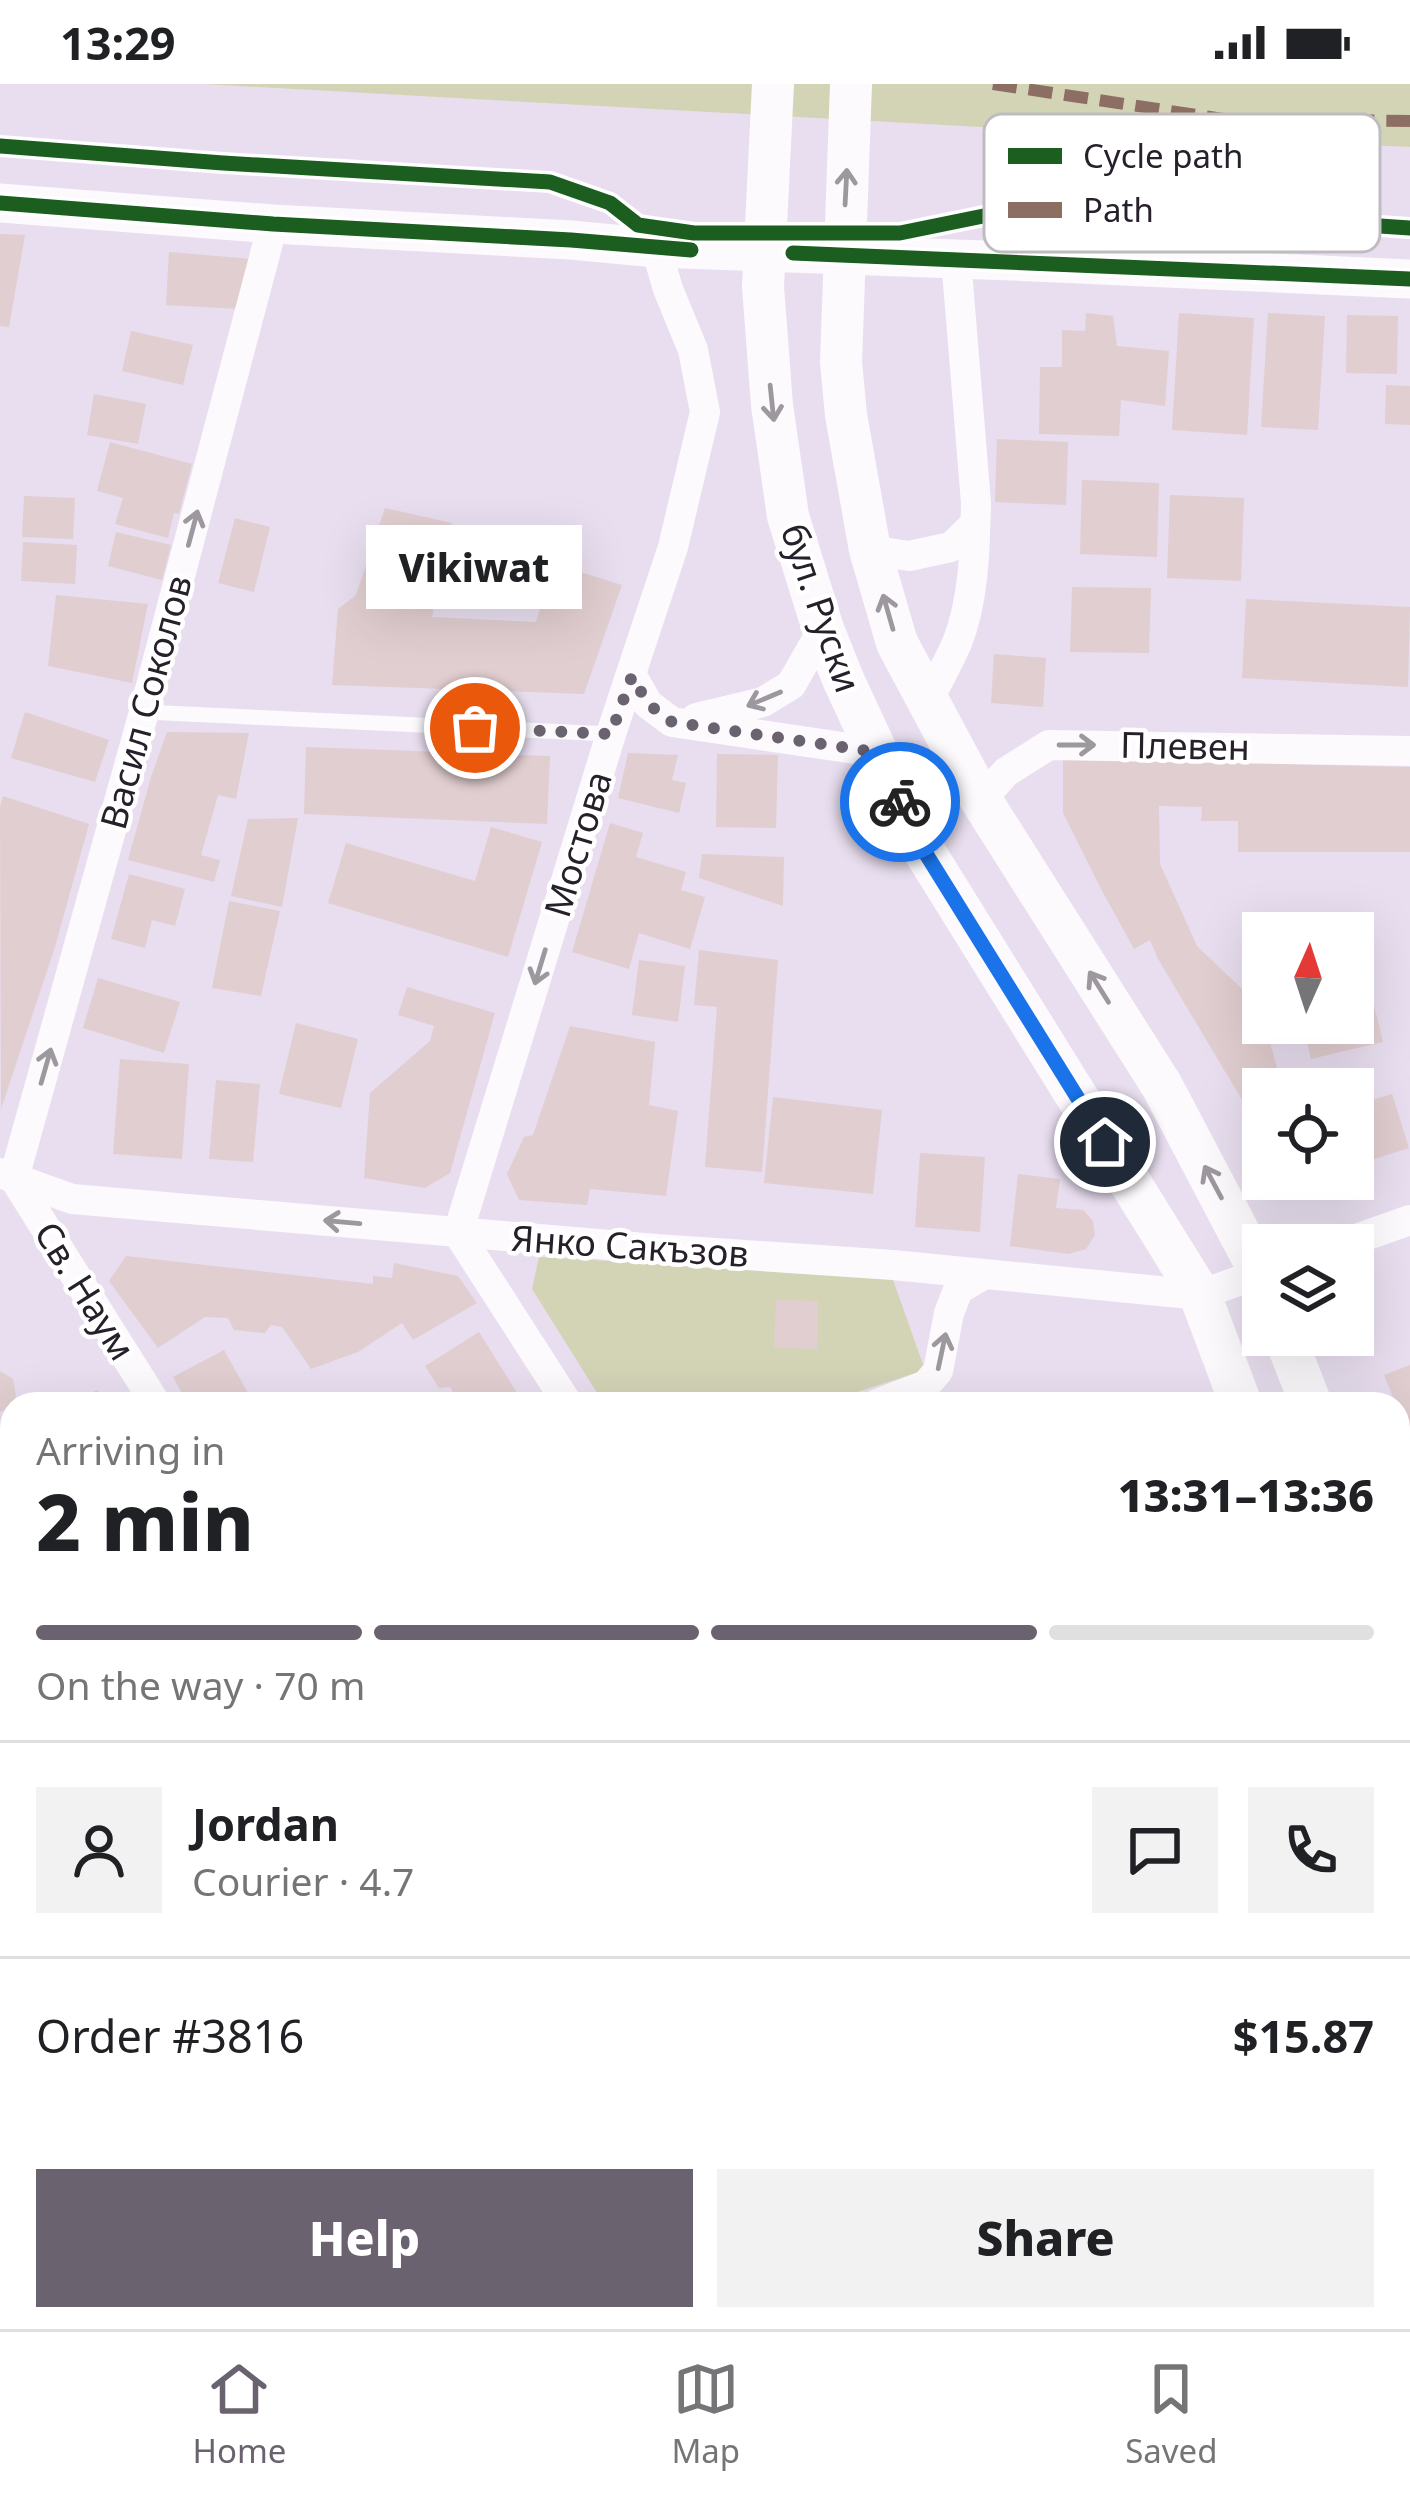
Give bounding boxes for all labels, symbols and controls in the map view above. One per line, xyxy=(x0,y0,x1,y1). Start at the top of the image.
text: 13:29 xyxy=(60,12,176,73)
legend xyxy=(984,114,1380,252)
text: Cycle path xyxy=(1083,133,1243,178)
one-way arrow xyxy=(835,169,858,208)
text: Path xyxy=(1083,187,1154,232)
one-way arrow xyxy=(762,383,784,422)
one-way arrow xyxy=(183,509,205,547)
street label: бул. Руски xyxy=(770,517,873,699)
callout: Vikiwat xyxy=(367,524,583,608)
text: Vikiwat xyxy=(399,540,549,593)
street label: Васил Соколов xyxy=(88,569,203,834)
one-way arrow xyxy=(876,594,898,632)
pin xyxy=(424,677,526,779)
one-way arrow xyxy=(747,689,783,711)
icon: bag xyxy=(442,695,508,761)
street label: Плевен xyxy=(1120,720,1250,771)
one-way arrow xyxy=(1057,734,1096,756)
courier xyxy=(840,742,960,862)
street label: Мостова xyxy=(532,765,623,923)
icon: bike xyxy=(867,769,933,835)
north arrow xyxy=(1242,912,1374,1044)
map controls xyxy=(1242,912,1374,1356)
one-way arrow xyxy=(528,947,550,985)
one-way arrow xyxy=(1087,971,1112,1005)
one-way arrow xyxy=(36,1047,58,1085)
button: locate xyxy=(1242,1068,1374,1200)
pin xyxy=(1054,1091,1156,1193)
icon: home xyxy=(1072,1109,1138,1175)
one-way arrow xyxy=(1201,1165,1224,1200)
one-way arrow xyxy=(323,1211,362,1234)
street label: Св. Наум xyxy=(24,1212,147,1369)
street label: Янко Сакъзов xyxy=(510,1213,750,1278)
button: layers xyxy=(1242,1224,1374,1356)
one-way arrow xyxy=(932,1332,955,1370)
text: Arriving in xyxy=(36,1423,225,1476)
text: 13:31–13:36 xyxy=(1118,1464,1374,1525)
text: 2 min xyxy=(36,1468,254,1574)
text: On the way · 70 m xyxy=(36,1658,365,1711)
button: person xyxy=(36,1787,162,1913)
button: chat xyxy=(1092,1787,1218,1913)
button: phone xyxy=(1248,1787,1374,1913)
text: Jordan xyxy=(192,1793,339,1854)
text: Courier · 4.7 xyxy=(192,1854,414,1907)
text: Order #3816 xyxy=(36,2005,304,2066)
text: $15.87 xyxy=(1233,2005,1374,2066)
button: Help xyxy=(36,2169,693,2307)
button: Share xyxy=(717,2169,1374,2307)
tab: Home xyxy=(193,2356,286,2473)
tab: Map xyxy=(671,2356,740,2473)
tab: Saved xyxy=(1125,2356,1217,2473)

